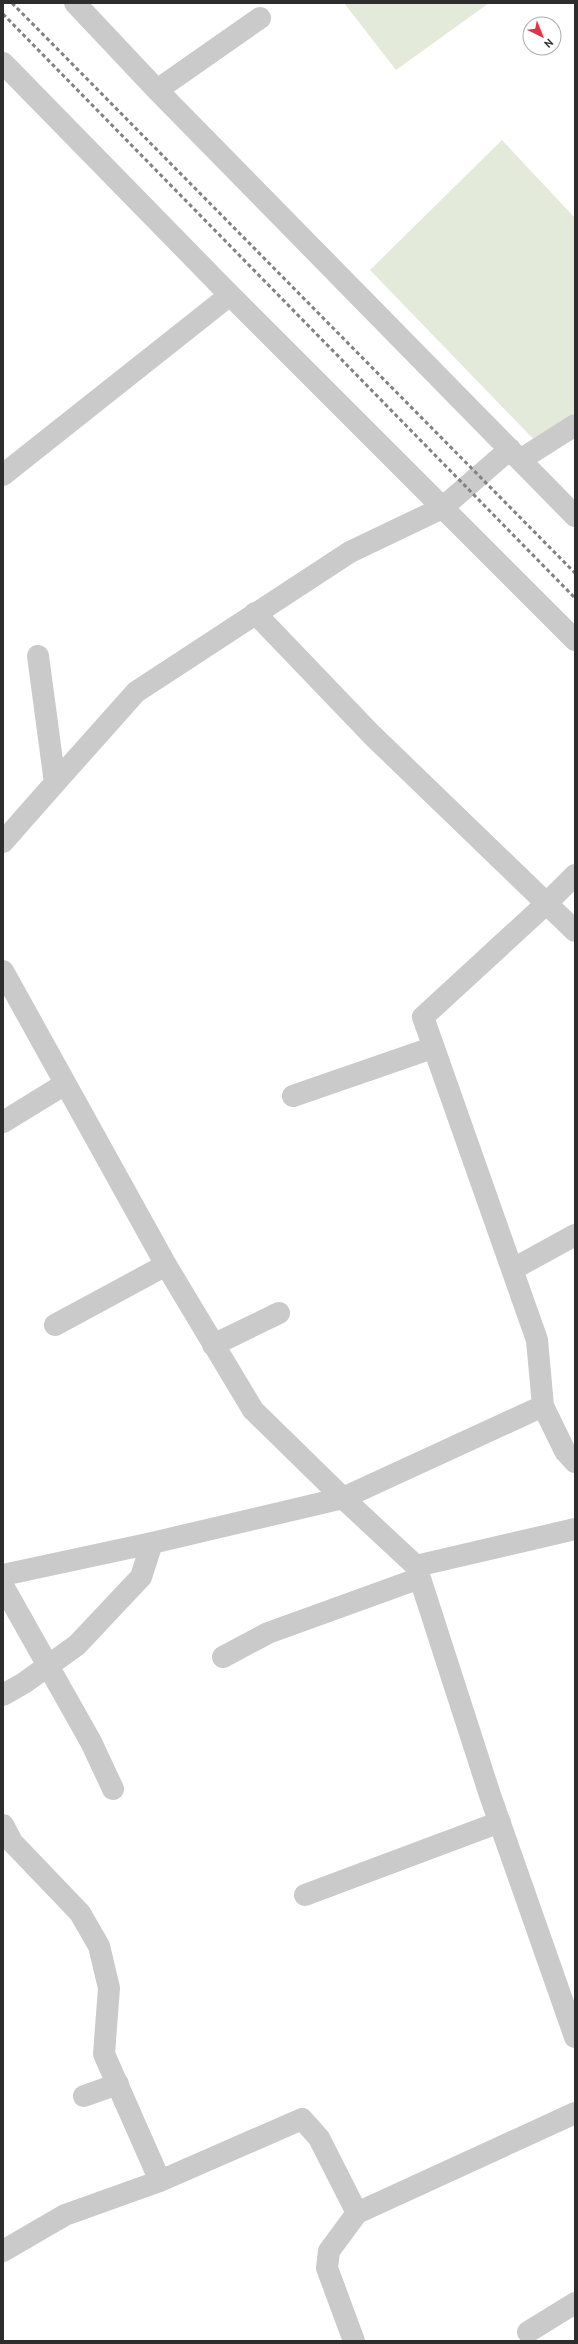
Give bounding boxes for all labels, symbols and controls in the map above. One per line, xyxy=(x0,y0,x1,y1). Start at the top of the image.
north arrow xyxy=(522,16,562,56)
text: N xyxy=(541,36,556,51)

